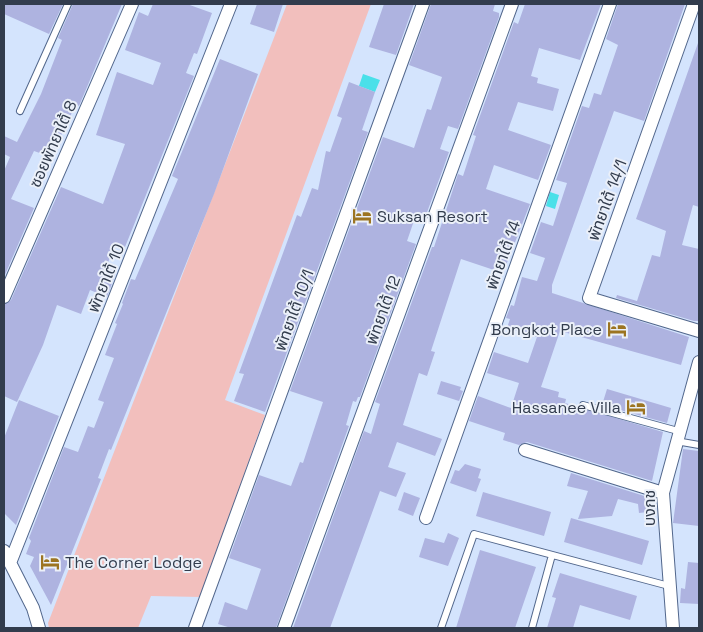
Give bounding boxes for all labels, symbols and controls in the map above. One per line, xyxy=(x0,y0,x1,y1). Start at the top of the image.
street label: ซอยพัทยาใต้ 8 xyxy=(24,97,82,191)
street label: พัทยาใต้ 14/1 xyxy=(583,157,631,243)
hotel icon: Suksan Resort xyxy=(351,205,373,227)
place label: Suksan Resort xyxy=(377,206,488,227)
street label: พัทยาใต้ 14 xyxy=(481,217,525,293)
street label: พัทยาใต้ 10 xyxy=(83,240,129,316)
street label: พัทยาใต้ 10/1 xyxy=(270,266,318,354)
street label: พัทยาใต้ 12 xyxy=(361,273,405,347)
hotel icon: Bongkot Place xyxy=(606,318,628,340)
place label: Bongkot Place xyxy=(491,319,602,340)
hotel icon: Hassanee Villa xyxy=(625,396,647,418)
place label: Hassanee Villa xyxy=(512,397,621,418)
street label: บงกช xyxy=(639,490,660,526)
hotel icon: The Corner Lodge xyxy=(39,551,61,573)
place label: The Corner Lodge xyxy=(65,552,202,573)

